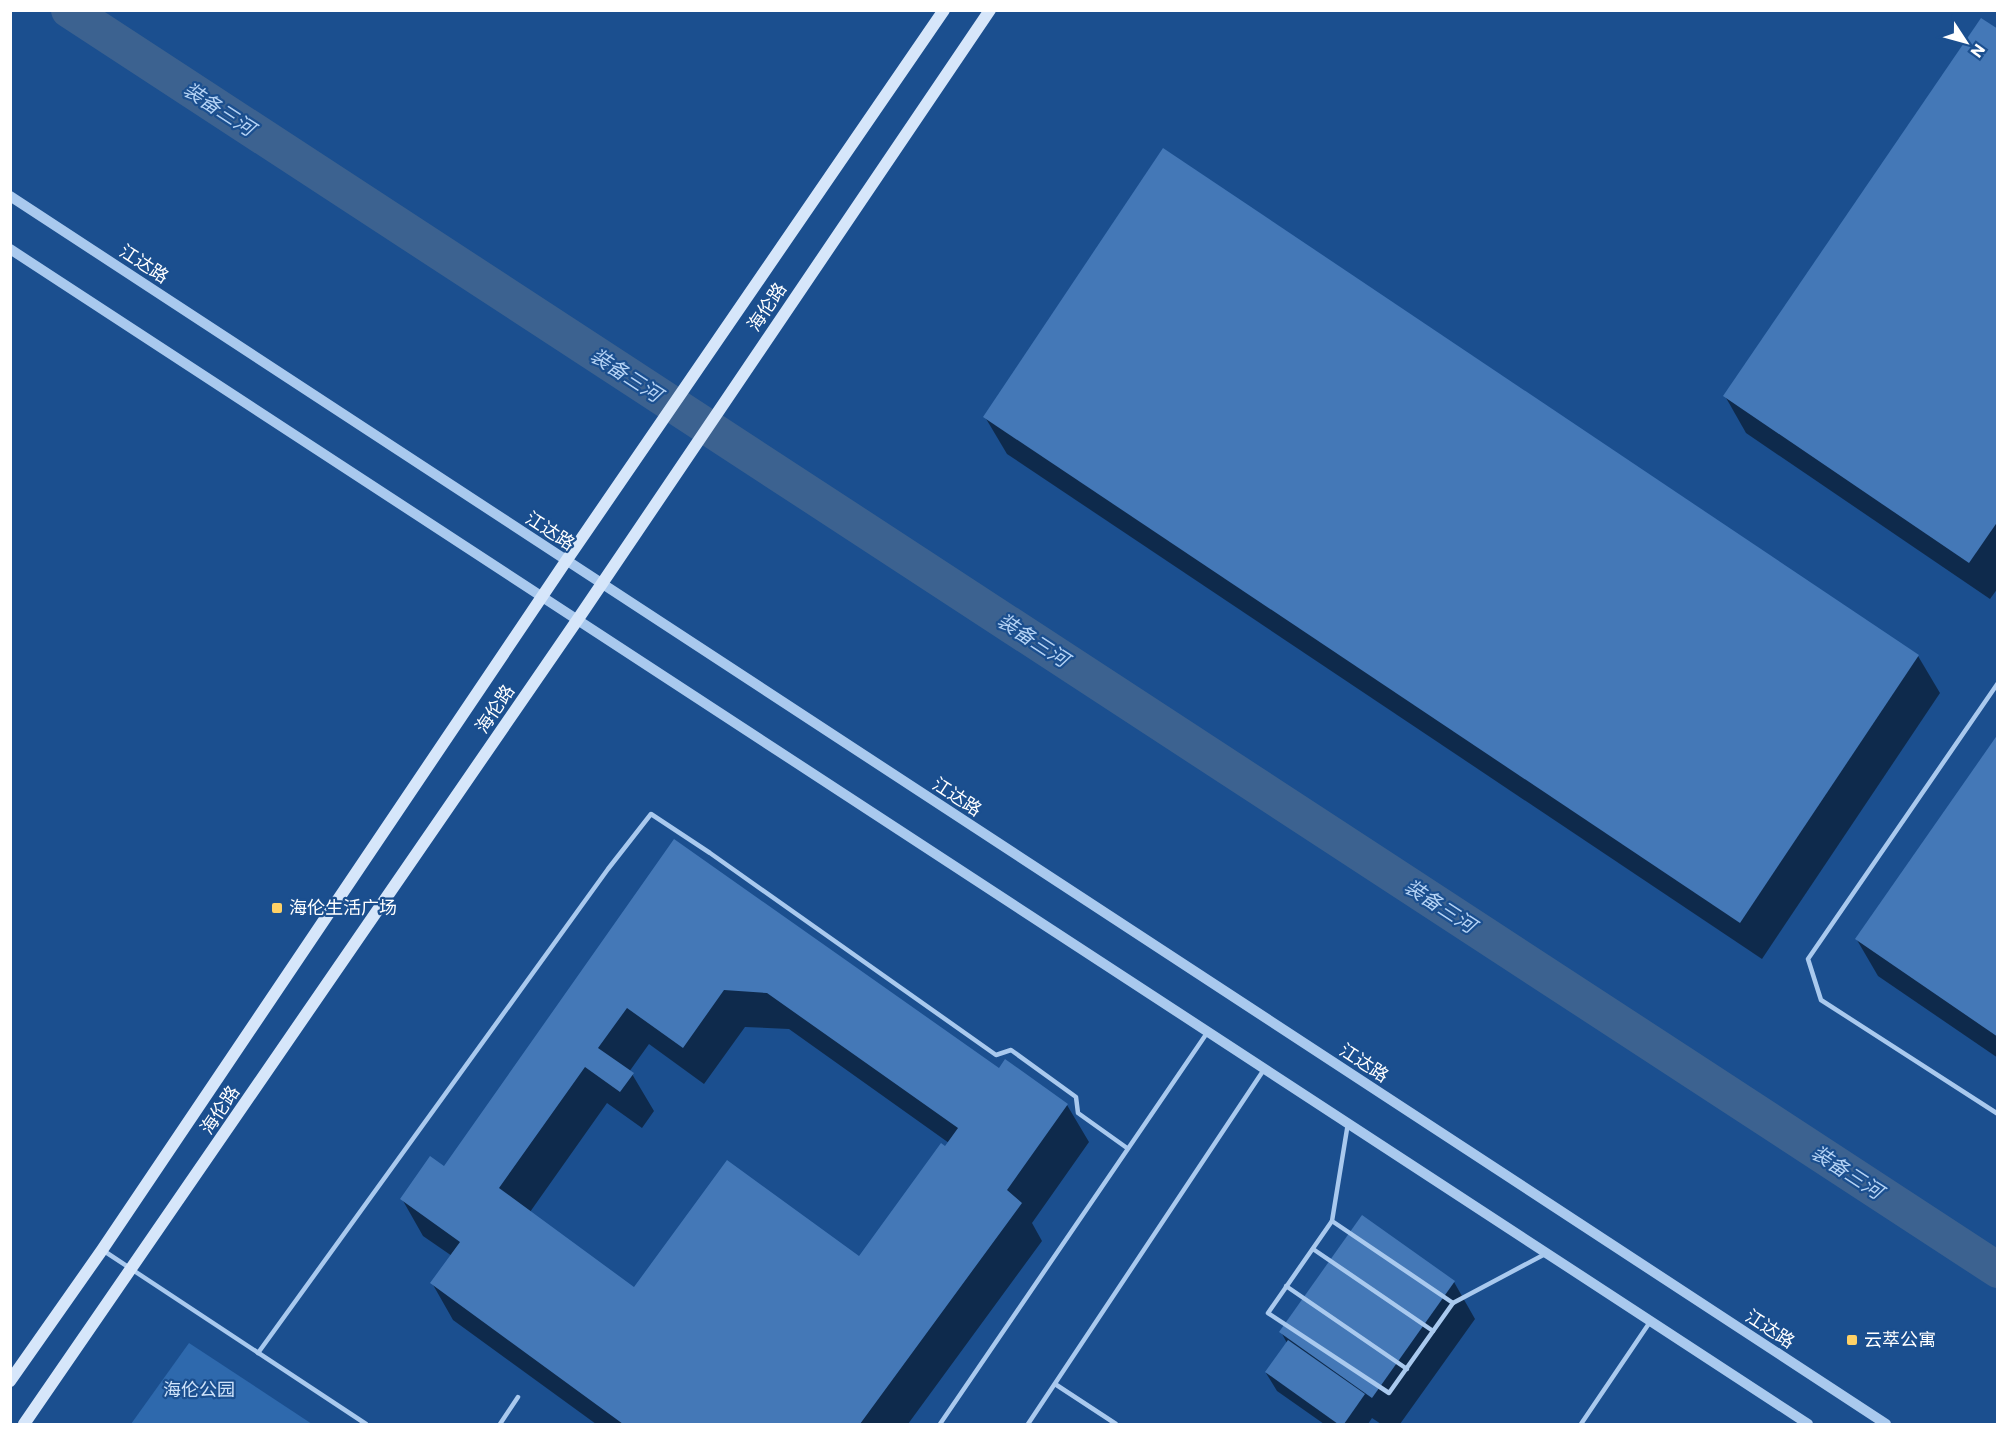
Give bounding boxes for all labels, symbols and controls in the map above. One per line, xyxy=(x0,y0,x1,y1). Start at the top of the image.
north arrow xyxy=(1936,12,1996,72)
text: N xyxy=(1967,41,1990,62)
water label: 装备三河 xyxy=(179,76,263,142)
street label: 江达路 xyxy=(116,239,173,287)
street label: 海伦路 xyxy=(742,278,790,335)
water label: 装备三河 xyxy=(586,342,670,408)
street label: 江达路 xyxy=(522,506,579,554)
water label: 装备三河 xyxy=(993,607,1077,673)
street label: 海伦路 xyxy=(470,680,518,737)
street label: 江达路 xyxy=(929,772,986,820)
water label: 装备三河 xyxy=(1400,873,1484,939)
place label: 海伦生活广场 xyxy=(289,896,397,918)
marker: 海伦生活广场 xyxy=(270,901,284,915)
street label: 江达路 xyxy=(1336,1038,1393,1086)
street label: 海伦路 xyxy=(195,1081,243,1138)
water label: 装备三河 xyxy=(1807,1139,1891,1205)
street label: 江达路 xyxy=(1742,1304,1799,1352)
place label: 云萃公寓 xyxy=(1864,1328,1936,1350)
marker: 云萃公寓 xyxy=(1845,1333,1859,1347)
park label: 海伦公园 xyxy=(163,1378,235,1400)

